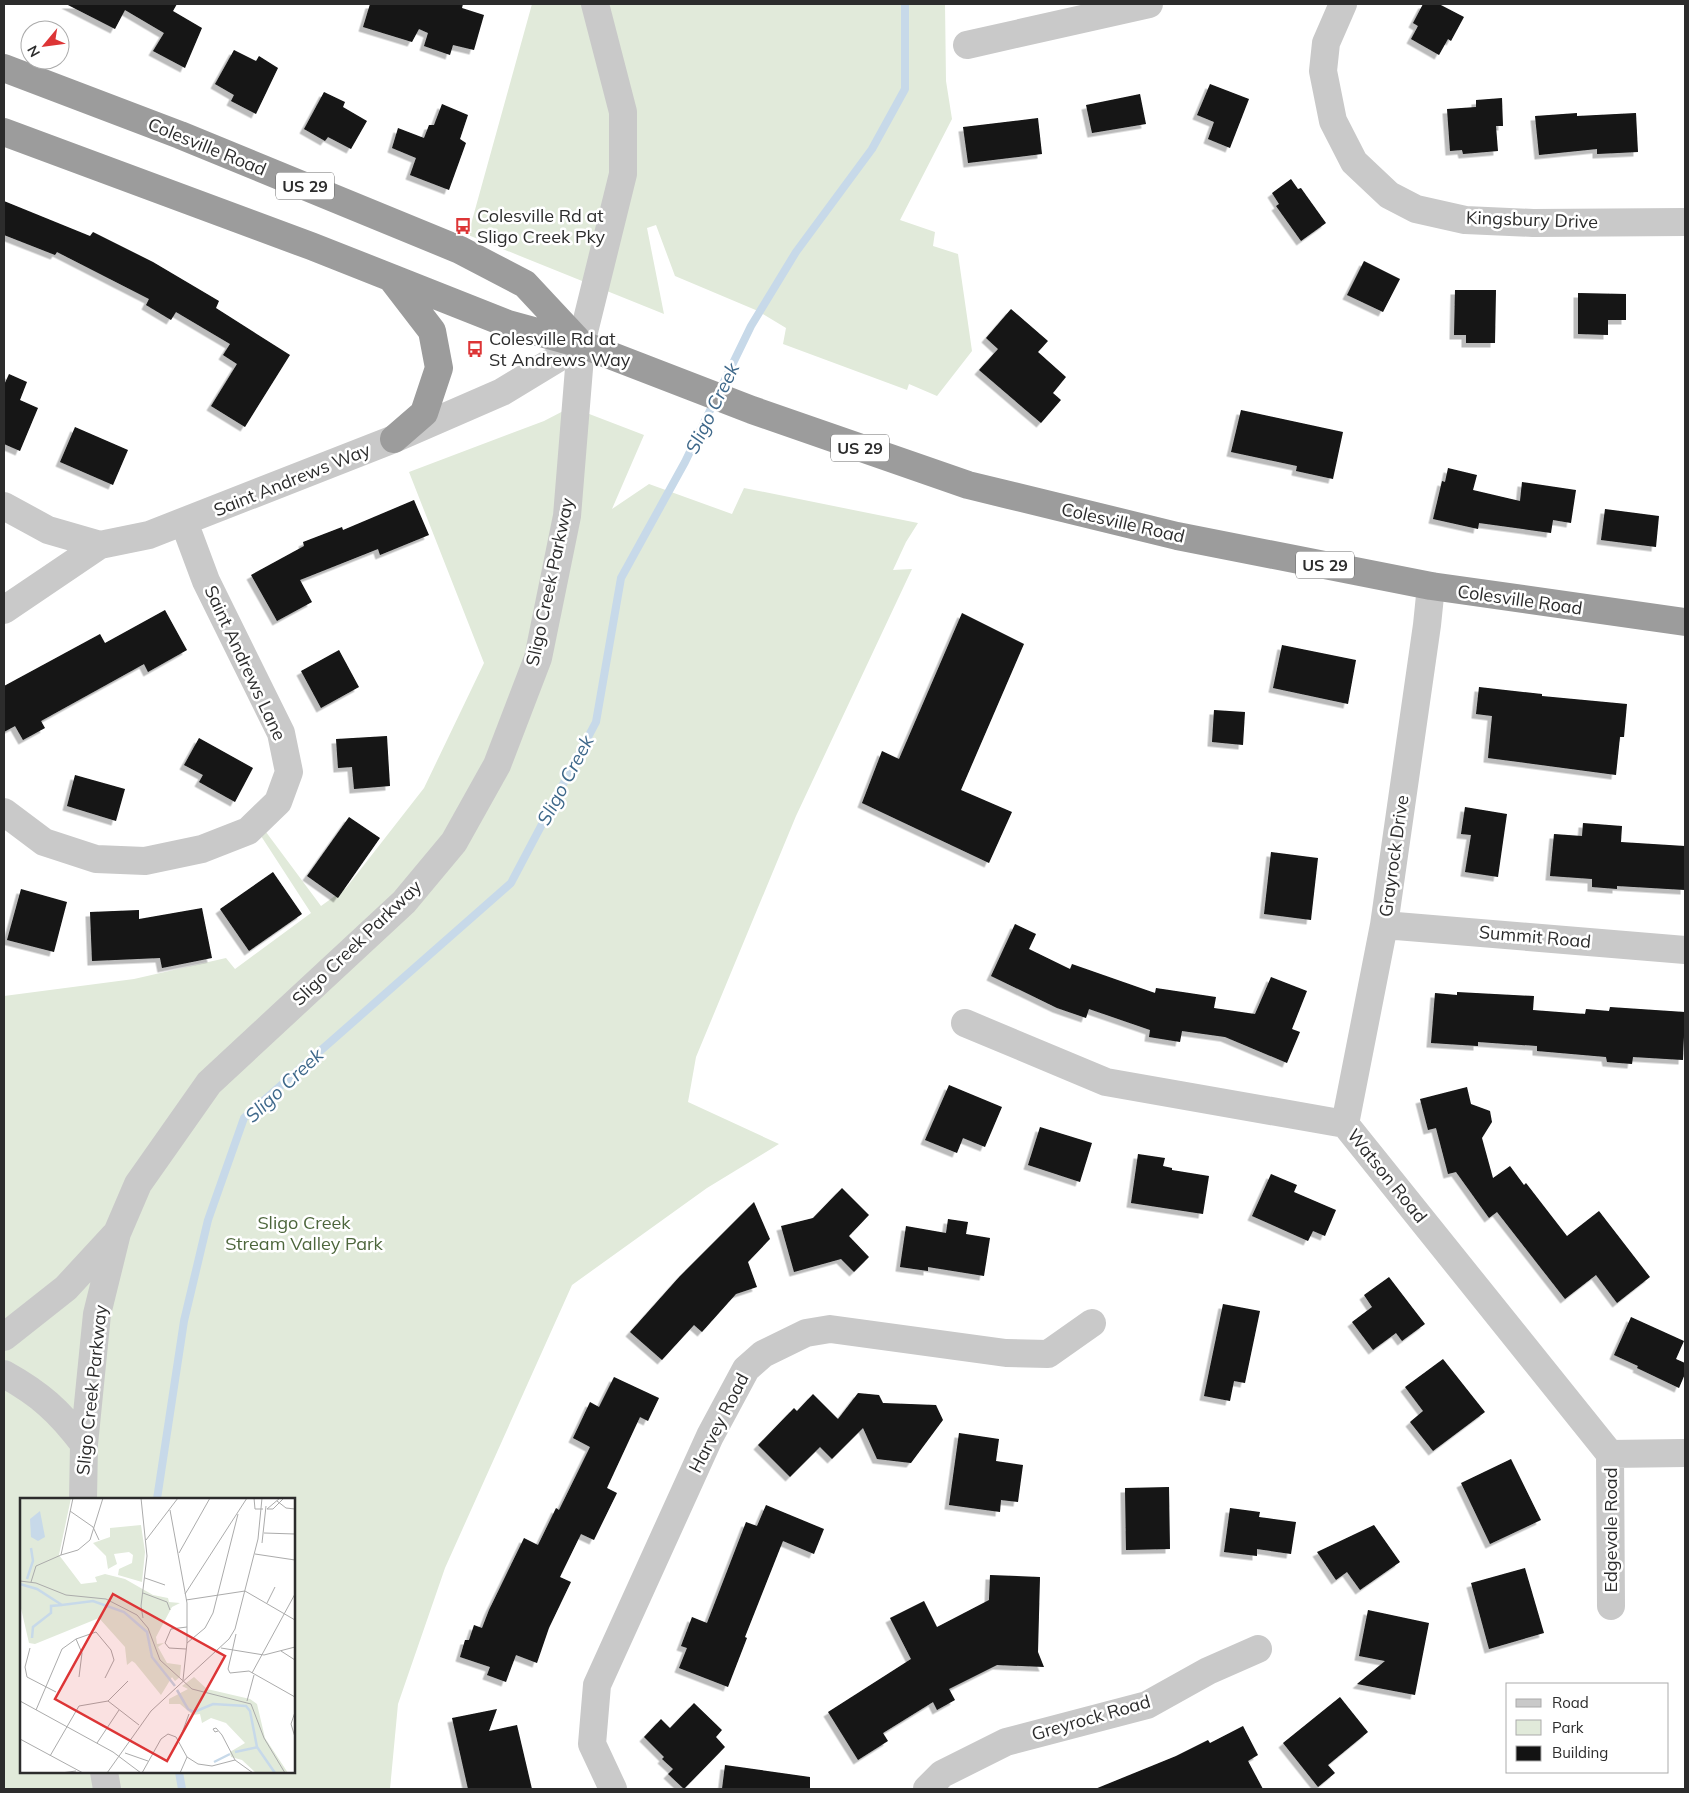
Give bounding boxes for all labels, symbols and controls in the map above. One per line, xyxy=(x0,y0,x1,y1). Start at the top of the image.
north arrow xyxy=(20,20,70,70)
text: N xyxy=(23,42,44,60)
street label: Colesville Road xyxy=(145,112,270,181)
road number: US 29 xyxy=(276,172,334,200)
place label: Colesville Rd at Sligo Creek Pky xyxy=(477,204,606,248)
street label: Kingsbury Drive xyxy=(1466,206,1598,233)
bus stop icon: Colesville Rd at Sligo Creek Pky xyxy=(453,216,473,236)
place label: Colesville Rd at St Andrews Way xyxy=(489,327,631,371)
bus stop icon: Colesville Rd at St Andrews Way xyxy=(465,339,485,359)
water label: Sligo Creek xyxy=(680,357,745,457)
road number: US 29 xyxy=(831,434,889,462)
street label: Saint Andrews Way xyxy=(210,437,374,521)
street label: Sligo Creek Parkway xyxy=(520,495,579,668)
street label: Colesville Road xyxy=(1059,497,1187,548)
road number: US 29 xyxy=(1296,552,1354,578)
street label: Colesville Road xyxy=(1456,579,1584,620)
street label: Saint Andrews Lane xyxy=(199,582,291,744)
water label: Sligo Creek xyxy=(531,730,599,829)
street label: Grayrock Drive xyxy=(1374,793,1413,918)
street label: Sligo Creek Parkway xyxy=(287,875,427,1010)
street label: Summit Road xyxy=(1478,920,1592,953)
water label: Sligo Creek xyxy=(240,1042,329,1127)
street label: Watson Road xyxy=(1342,1124,1432,1227)
park label: Sligo Creek Stream Valley Park xyxy=(225,1211,384,1255)
street label: Sligo Creek Parkway xyxy=(71,1303,112,1476)
street label: Harvey Road xyxy=(684,1369,754,1477)
street label: Edgevale Road xyxy=(1599,1468,1622,1592)
inset map xyxy=(20,1498,295,1773)
legend xyxy=(1506,1683,1669,1773)
street label: Greyrock Road xyxy=(1029,1690,1153,1745)
text: Road xyxy=(1552,1693,1589,1712)
text: Park xyxy=(1552,1718,1584,1737)
text: Building xyxy=(1552,1743,1608,1762)

